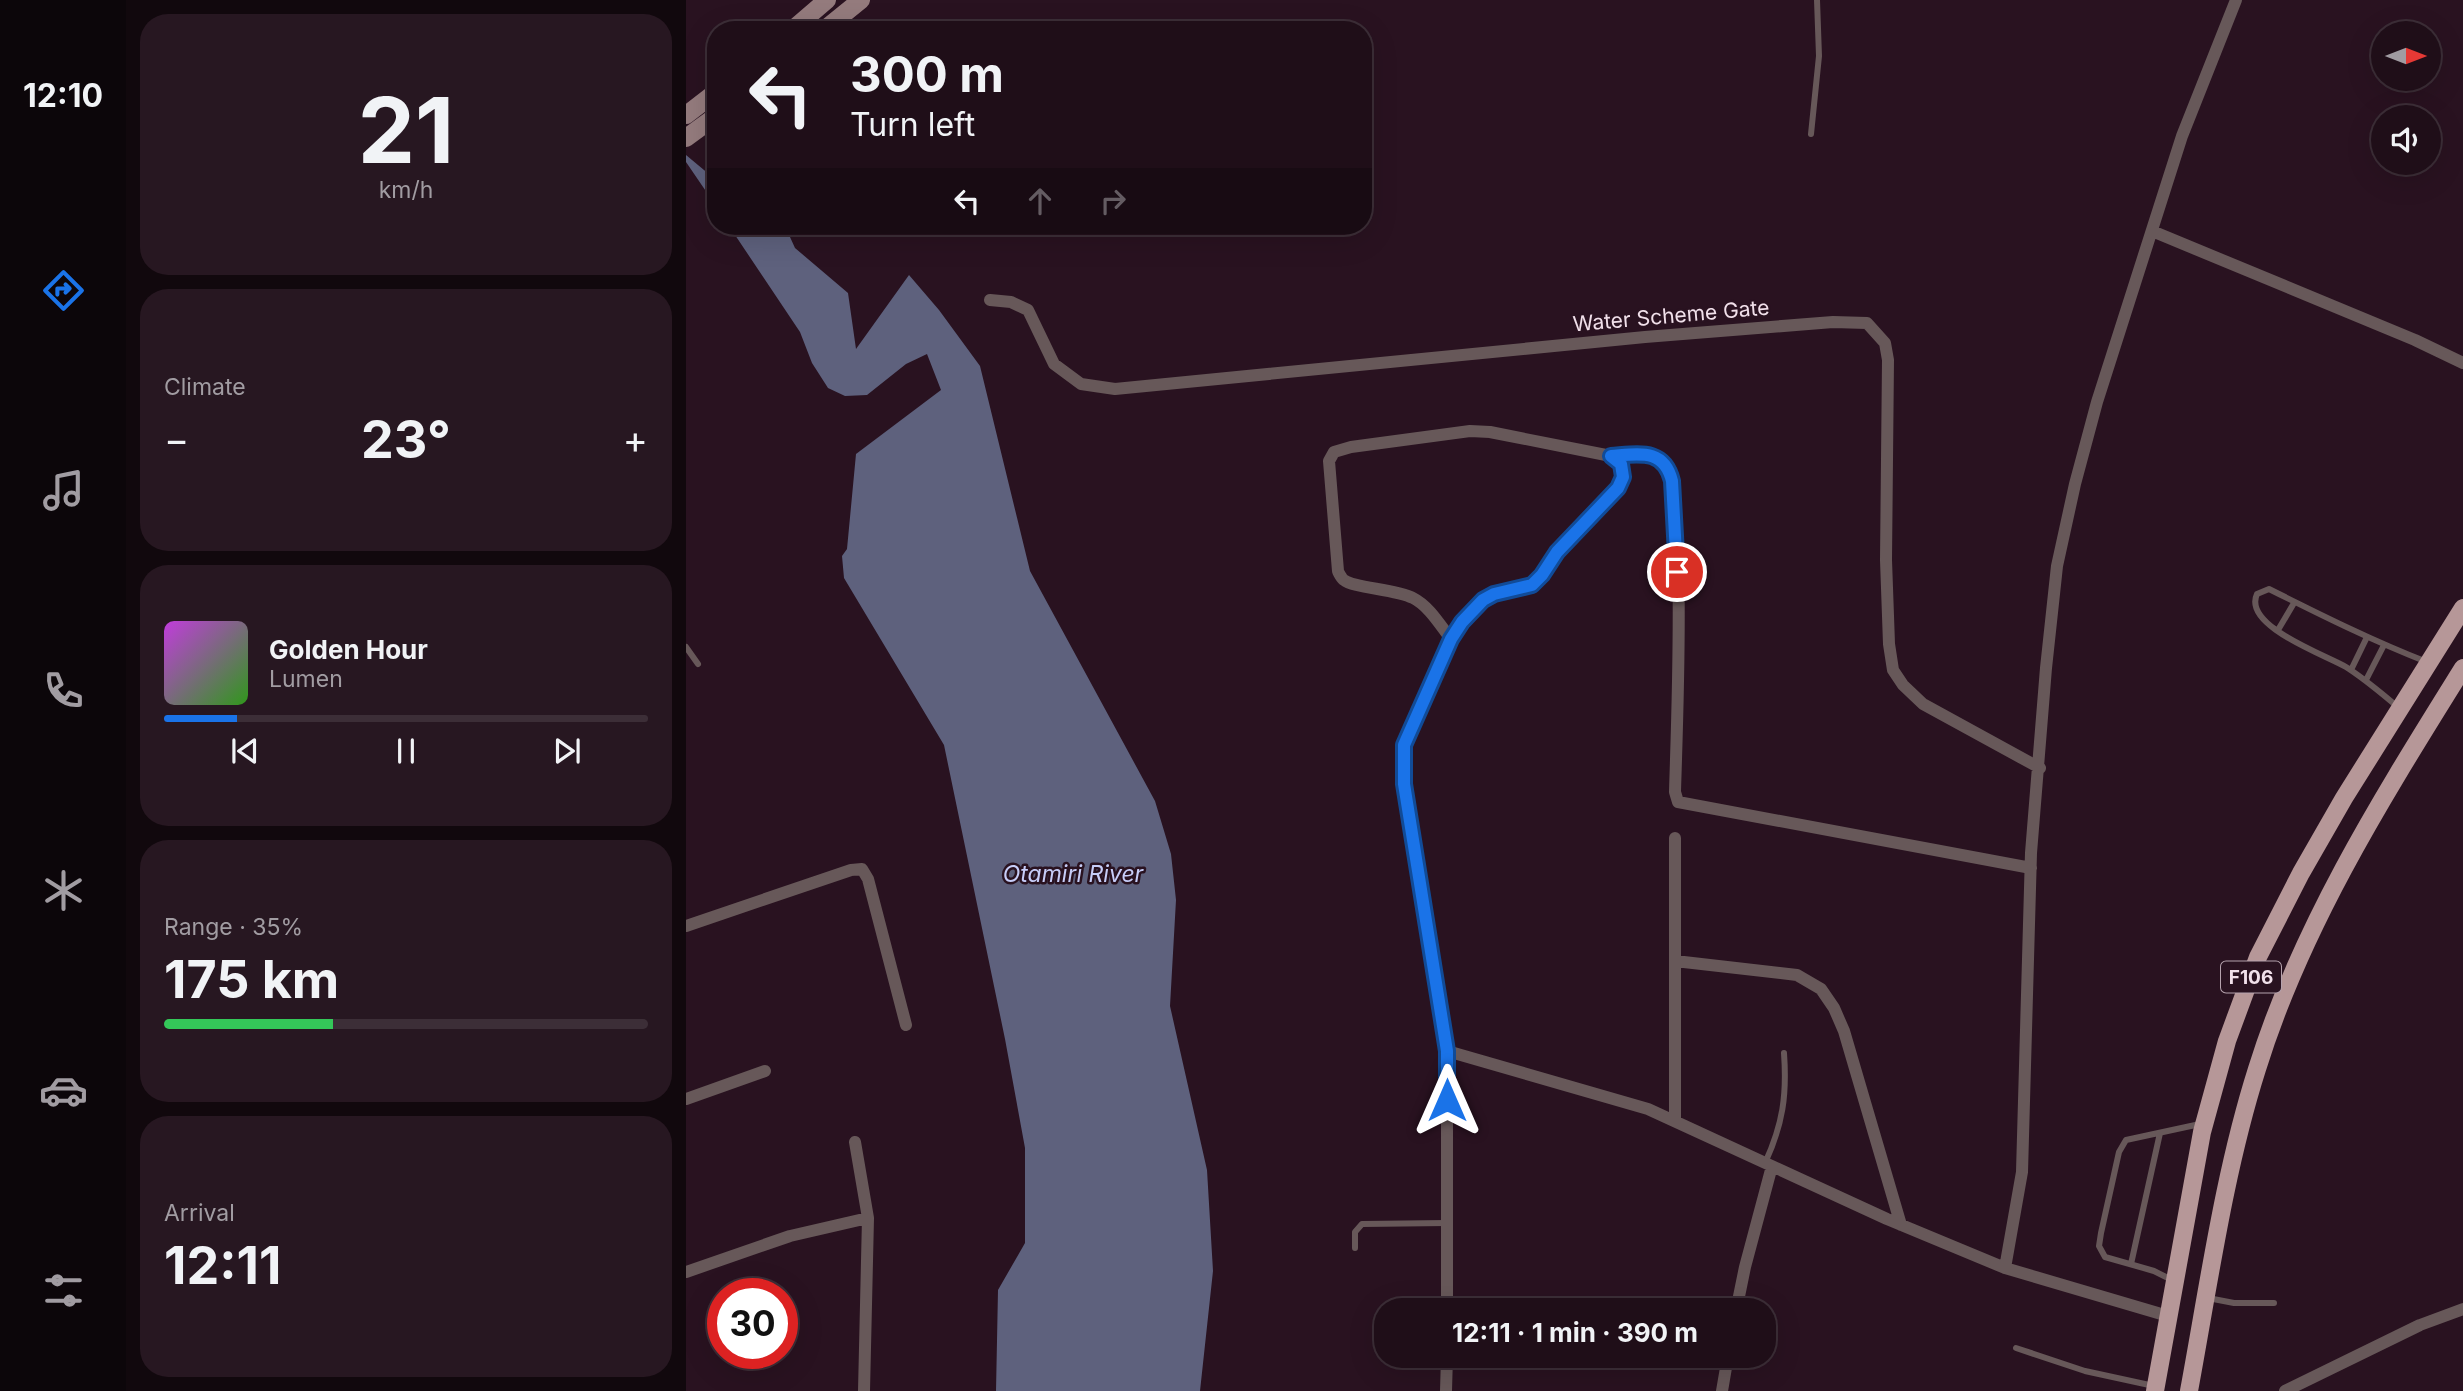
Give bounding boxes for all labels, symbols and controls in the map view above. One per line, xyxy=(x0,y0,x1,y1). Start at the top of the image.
north arrow xyxy=(2371,21,2441,91)
map controls xyxy=(2371,21,2441,175)
text: 300 m xyxy=(850,45,1004,104)
icon: left xyxy=(735,49,826,140)
text: 21 xyxy=(358,75,454,185)
text: 12:10 xyxy=(23,76,103,115)
text: Turn left xyxy=(850,105,975,144)
button: sound xyxy=(2371,105,2441,175)
text: km/h xyxy=(379,176,433,204)
icon: left xyxy=(948,182,986,220)
icon: ahead xyxy=(1021,182,1059,220)
icon: right xyxy=(1094,182,1132,220)
icon: directions xyxy=(39,266,88,315)
street label: Water Scheme Gate xyxy=(1572,294,1770,337)
text: Climate xyxy=(164,373,246,401)
text: 23° xyxy=(361,408,451,471)
text: − xyxy=(164,416,189,462)
text: + xyxy=(623,416,648,462)
icon: music xyxy=(39,466,88,515)
pin xyxy=(1647,542,1707,602)
icon: arrive xyxy=(1658,553,1696,591)
text: Golden Hour xyxy=(269,634,428,665)
text: Lumen xyxy=(269,665,343,693)
icon: phone xyxy=(39,666,88,715)
icon: previous xyxy=(226,732,264,770)
icon: pause xyxy=(387,732,425,770)
icon: next xyxy=(548,732,586,770)
water label: Otamiri River xyxy=(1003,860,1145,888)
icon: climate xyxy=(39,866,88,915)
text: Range · 35% xyxy=(164,913,303,941)
text: 175 km xyxy=(164,948,339,1011)
road number: F106 xyxy=(2221,962,2281,993)
position arrow xyxy=(1410,1063,1484,1137)
icon: car xyxy=(39,1066,88,1115)
text: Arrival xyxy=(164,1199,235,1227)
text: 12:11 xyxy=(164,1234,281,1297)
icon: filters xyxy=(39,1266,88,1315)
speed limit sign: 30 xyxy=(707,1278,798,1369)
text: 12:11 · 1 min · 390 m xyxy=(1452,1317,1698,1348)

